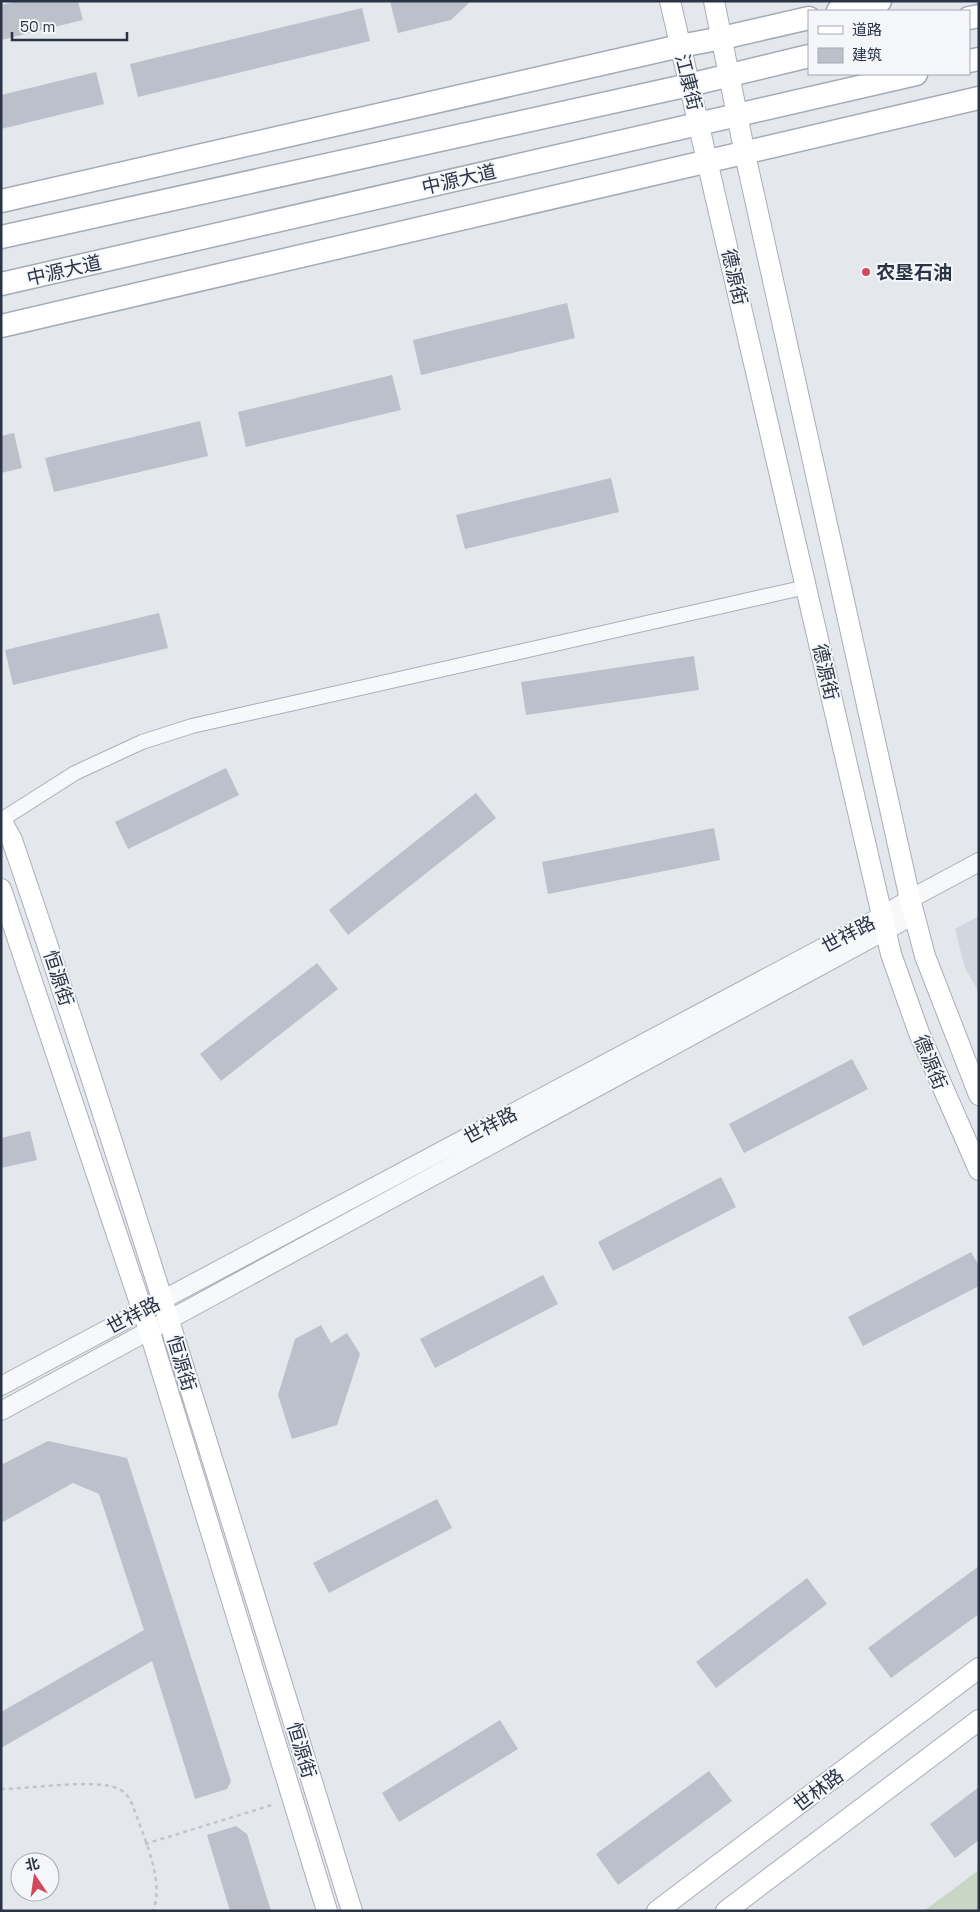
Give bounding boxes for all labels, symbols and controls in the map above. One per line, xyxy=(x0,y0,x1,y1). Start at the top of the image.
scale bar xyxy=(12,10,128,42)
legend xyxy=(808,10,970,75)
text: 50 m xyxy=(20,17,55,36)
text: 道路 xyxy=(852,20,882,39)
text: 建筑 xyxy=(852,45,882,64)
street label: 江康街 xyxy=(669,51,708,113)
street label: 中源大道 xyxy=(419,159,499,200)
street label: 德源街 xyxy=(716,247,753,308)
street label: 中源大道 xyxy=(24,250,104,291)
place label: 农垦石油 xyxy=(876,260,952,285)
marker: 农垦石油 xyxy=(860,266,872,278)
street label: 德源街 xyxy=(807,642,844,703)
street label: 世祥路 xyxy=(817,910,879,959)
street label: 恒源街 xyxy=(38,947,79,1009)
street label: 德源街 xyxy=(908,1031,953,1093)
street label: 世祥路 xyxy=(459,1101,521,1150)
street label: 世祥路 xyxy=(102,1291,164,1340)
street label: 恒源街 xyxy=(161,1332,202,1394)
street label: 恒源街 xyxy=(281,1719,322,1781)
street label: 世林路 xyxy=(788,1763,849,1818)
north arrow xyxy=(10,1852,60,1902)
text: 北 xyxy=(23,1854,41,1875)

